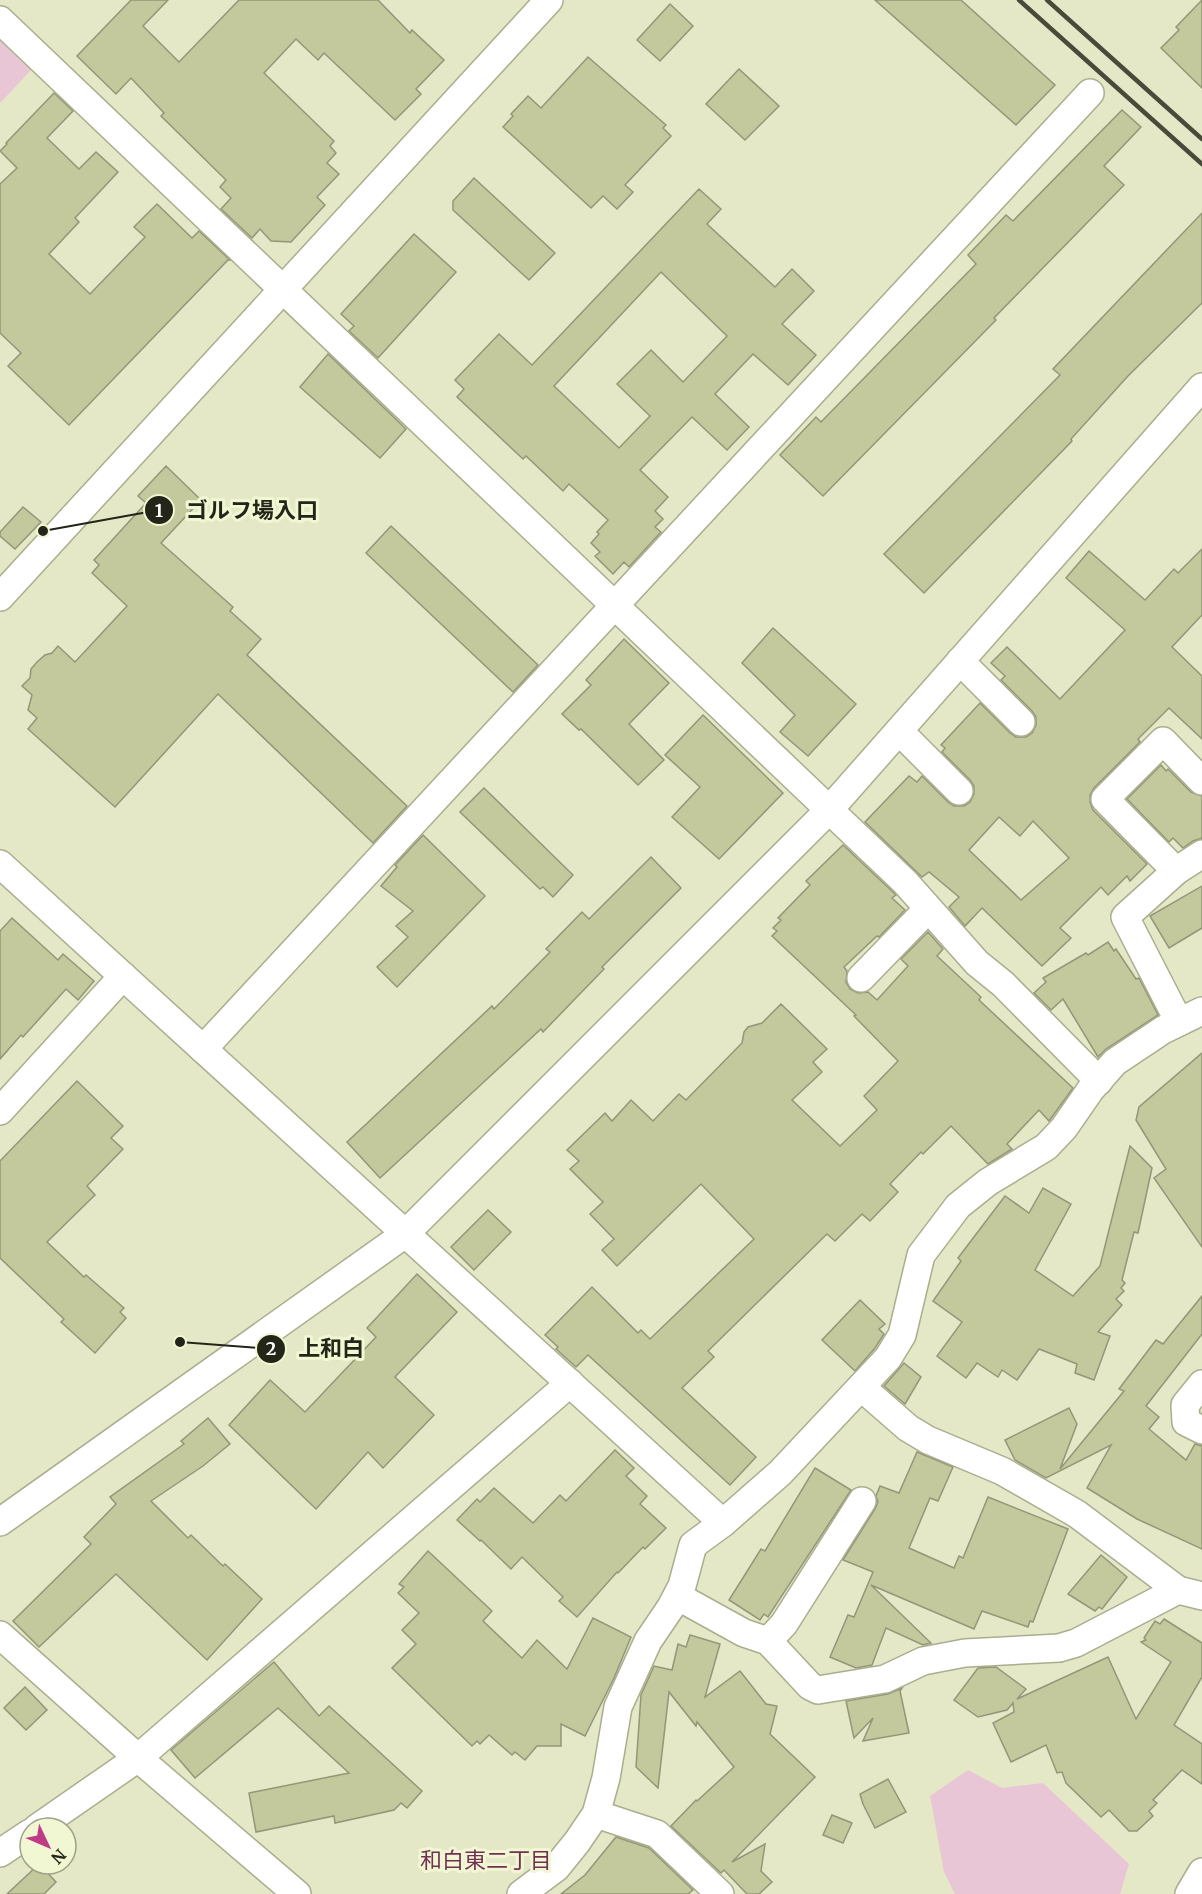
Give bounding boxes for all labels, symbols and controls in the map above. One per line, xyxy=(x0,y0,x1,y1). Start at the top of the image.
callout: ゴルフ場入口 xyxy=(144,490,330,530)
text: ゴルフ場入口 xyxy=(186,496,318,524)
text: 1 xyxy=(155,499,163,522)
callout: 上和白 xyxy=(256,1329,376,1369)
text: 上和白 xyxy=(298,1334,364,1362)
text: 2 xyxy=(266,1337,276,1360)
north arrow xyxy=(18,1816,78,1876)
text: N xyxy=(47,1845,70,1868)
district label: 和白東二丁目 xyxy=(420,1846,552,1874)

